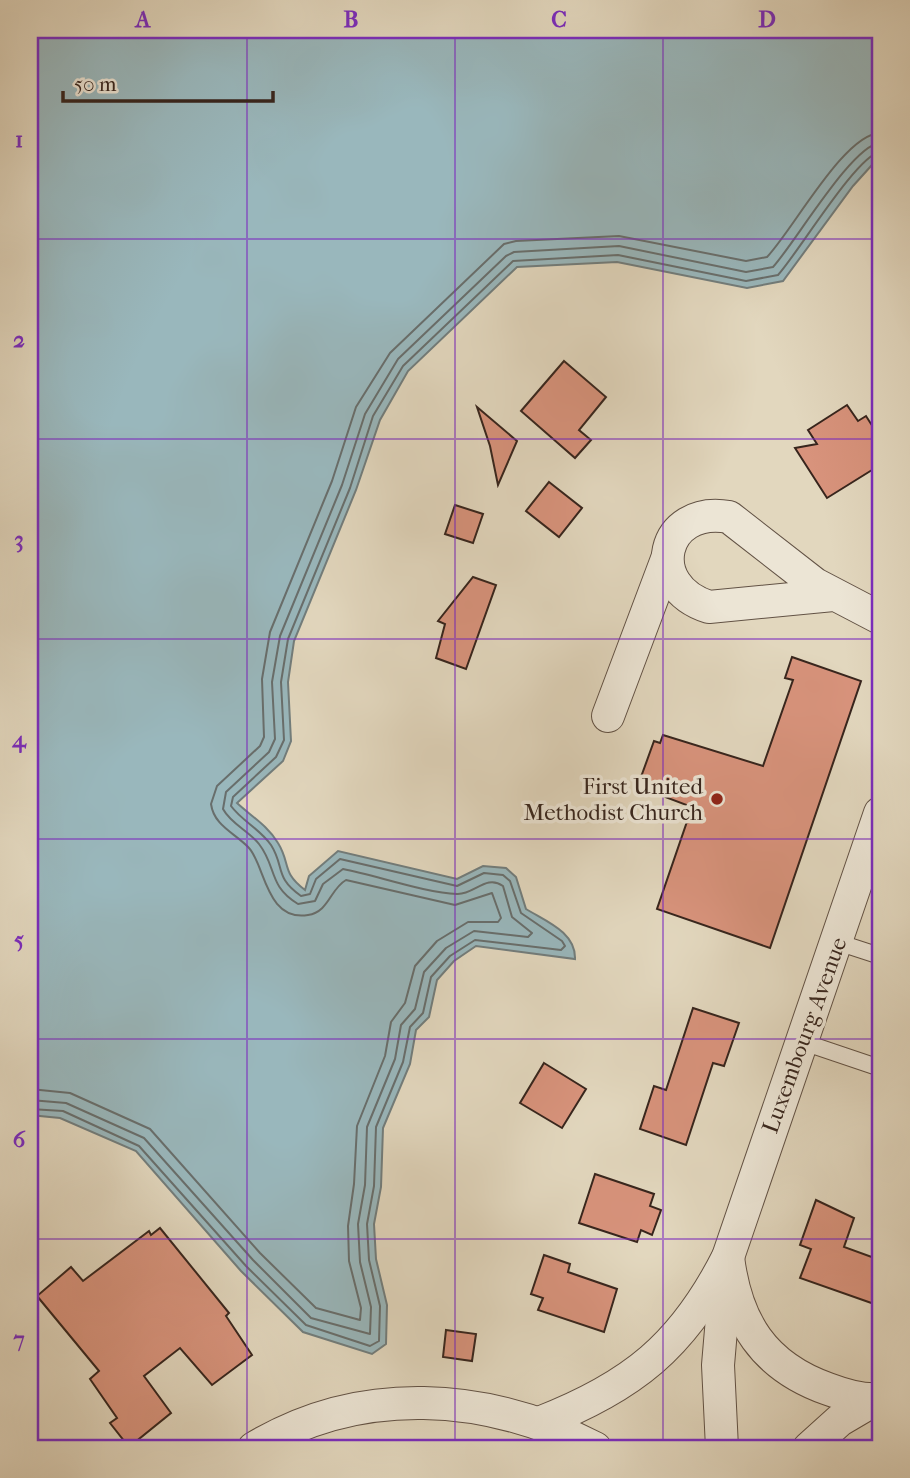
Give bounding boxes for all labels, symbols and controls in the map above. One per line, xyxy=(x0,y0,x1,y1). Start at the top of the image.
text: A xyxy=(134,6,152,33)
text: B xyxy=(344,6,359,33)
text: C xyxy=(551,6,567,33)
text: D xyxy=(758,6,776,33)
scale bar xyxy=(63,60,273,104)
text: 50 m xyxy=(74,72,117,96)
text: 1 xyxy=(15,126,23,153)
text: 2 xyxy=(13,326,25,353)
text: 3 xyxy=(14,526,24,553)
text: 4 xyxy=(11,726,27,753)
place label: First United Methodist Church xyxy=(523,773,703,826)
marker: First United Methodist Church xyxy=(709,791,725,807)
text: 5 xyxy=(14,926,24,953)
street label: Luxembourg Avenue xyxy=(756,934,852,1137)
text: 6 xyxy=(13,1126,26,1153)
text: 7 xyxy=(12,1326,25,1353)

